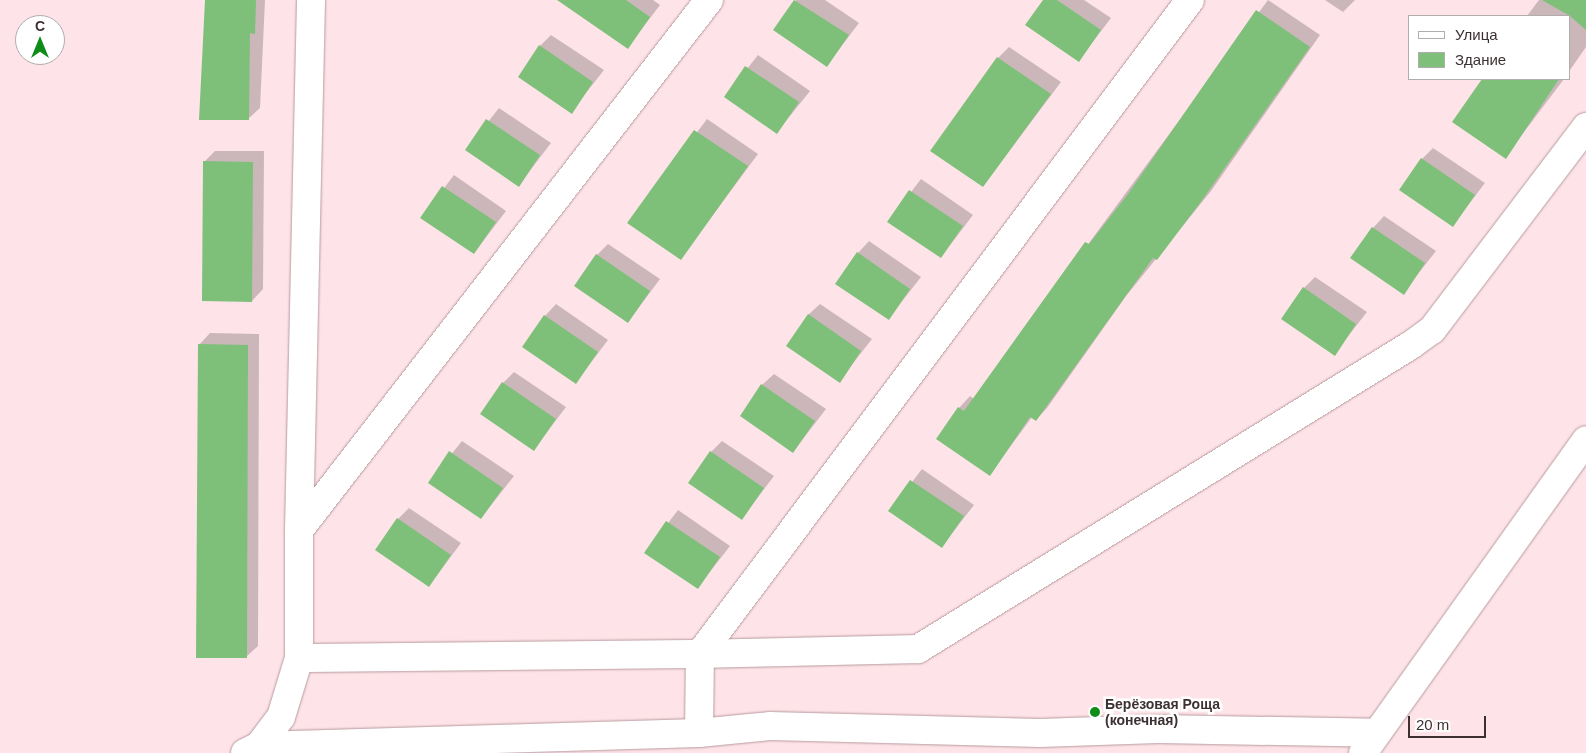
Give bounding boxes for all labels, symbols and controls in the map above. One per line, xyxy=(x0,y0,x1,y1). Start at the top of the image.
north arrow xyxy=(15,15,65,65)
legend xyxy=(1408,15,1571,80)
text: С xyxy=(35,18,45,34)
text: Улица xyxy=(1455,26,1498,43)
text: Здание xyxy=(1455,51,1506,68)
place label: Берёзовая Роща (конечная) xyxy=(1105,696,1220,729)
marker: Берёзовая Роща (конечная) xyxy=(1089,706,1101,718)
scale bar xyxy=(1411,706,1488,738)
text: 20 m xyxy=(1416,716,1449,733)

